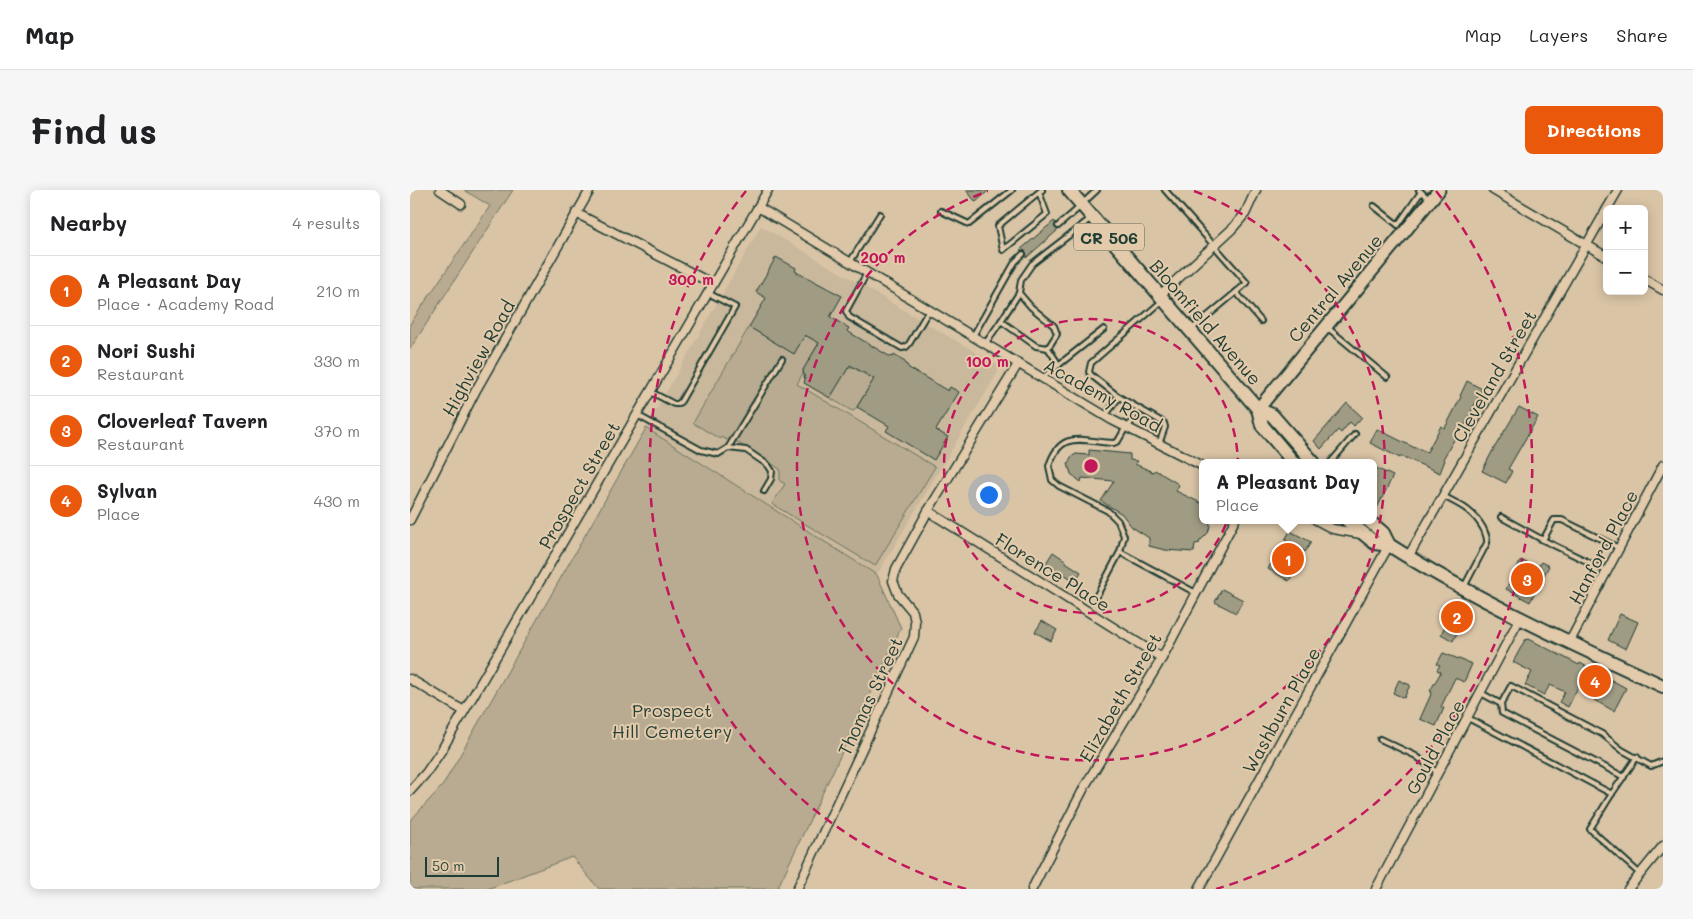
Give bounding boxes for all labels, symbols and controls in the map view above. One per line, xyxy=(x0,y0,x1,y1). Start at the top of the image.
text: Map xyxy=(25,19,74,50)
text: Map xyxy=(1465,23,1501,47)
text: Layers xyxy=(1529,23,1588,47)
text: Share xyxy=(1616,23,1668,47)
button: Directions xyxy=(1525,106,1663,154)
text: Find us xyxy=(30,107,157,153)
map controls xyxy=(1603,205,1648,295)
button: + xyxy=(1603,205,1648,250)
text: Nearby xyxy=(50,209,127,236)
text: 4 results xyxy=(292,212,360,233)
road number: CR 506 xyxy=(1074,224,1144,251)
street label: Central Avenue xyxy=(1283,229,1387,347)
text: 200 m xyxy=(861,247,906,267)
button: − xyxy=(1603,250,1648,295)
street label: Bloomfield Avenue xyxy=(1145,254,1267,390)
text: A Pleasant Day xyxy=(97,268,241,293)
text: 300 m xyxy=(668,269,714,289)
text: 1 xyxy=(62,280,70,301)
text: 210 m xyxy=(316,280,360,301)
text: Place · Academy Road xyxy=(97,293,274,314)
street label: Highview Road xyxy=(436,295,520,421)
street label: Cleveland Street xyxy=(1446,305,1542,447)
text: Nori Sushi xyxy=(97,338,196,363)
text: 2 xyxy=(62,350,70,371)
text: 330 m xyxy=(314,350,360,371)
text: 100 m xyxy=(965,351,1009,371)
street label: Academy Road xyxy=(1040,353,1166,437)
text: Restaurant xyxy=(97,363,185,384)
text: Cloverleaf Tavern xyxy=(97,408,268,433)
street label: Prospect Street xyxy=(533,417,625,553)
text: 3 xyxy=(61,420,71,441)
text: 370 m xyxy=(314,420,360,441)
text: Restaurant xyxy=(97,433,185,454)
centre of rings xyxy=(1082,457,1100,475)
popup xyxy=(1199,459,1377,524)
text: A Pleasant Day xyxy=(1216,469,1360,494)
text: Sylvan xyxy=(97,478,157,503)
your location xyxy=(976,482,1002,508)
street label: Hanford Place xyxy=(1563,486,1643,608)
text: 4 xyxy=(61,490,71,511)
text: 430 m xyxy=(313,490,360,511)
text: Place xyxy=(1216,494,1259,515)
text: Place xyxy=(97,503,140,524)
street label: Florence Place xyxy=(991,527,1115,617)
pin: 1 xyxy=(1272,540,1304,578)
pin: 3 xyxy=(1511,560,1543,598)
pin: 2 xyxy=(1441,598,1473,636)
street label: Elizabeth Street xyxy=(1073,628,1167,766)
street label: Thomas Street xyxy=(832,633,908,759)
street label: Washburn Place xyxy=(1236,643,1326,777)
pin: 4 xyxy=(1579,662,1611,700)
street label: Gould Place xyxy=(1400,695,1470,799)
park label: Prospect Hill Cemetery xyxy=(612,698,732,743)
scale bar xyxy=(425,854,499,877)
text: 50 m xyxy=(432,856,464,875)

